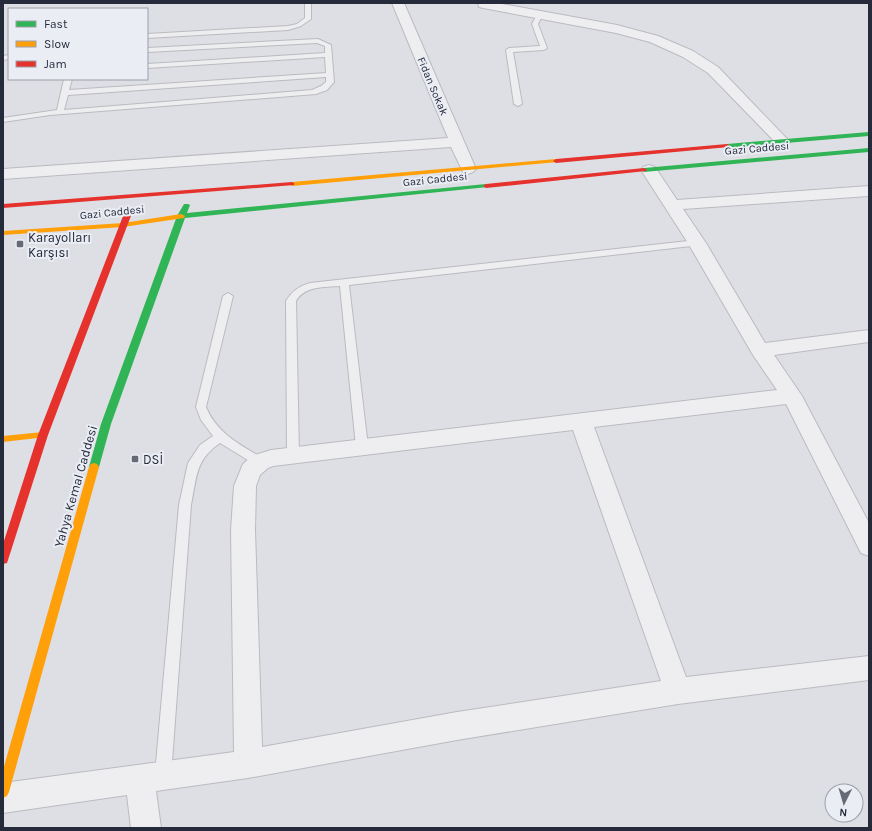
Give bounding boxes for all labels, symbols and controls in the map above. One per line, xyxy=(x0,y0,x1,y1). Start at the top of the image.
legend xyxy=(8,8,148,80)
text: Fast xyxy=(44,17,68,31)
text: Slow xyxy=(44,37,70,51)
street label: Fidan Sokak xyxy=(414,55,451,117)
text: Jam xyxy=(44,57,67,71)
street label: Gazi Caddesi xyxy=(724,139,790,158)
street label: Gazi Caddesi xyxy=(402,170,468,189)
street label: Gazi Caddesi xyxy=(79,203,145,222)
place label: Karayolları Karşısı xyxy=(28,230,91,260)
marker: Karayolları Karşısı xyxy=(15,239,25,249)
street label: Yahya Kemal Caddesi xyxy=(51,423,100,549)
place label: DSİ xyxy=(143,452,163,467)
marker: DSİ xyxy=(130,454,140,464)
north arrow xyxy=(824,783,864,823)
text: N xyxy=(839,806,848,819)

